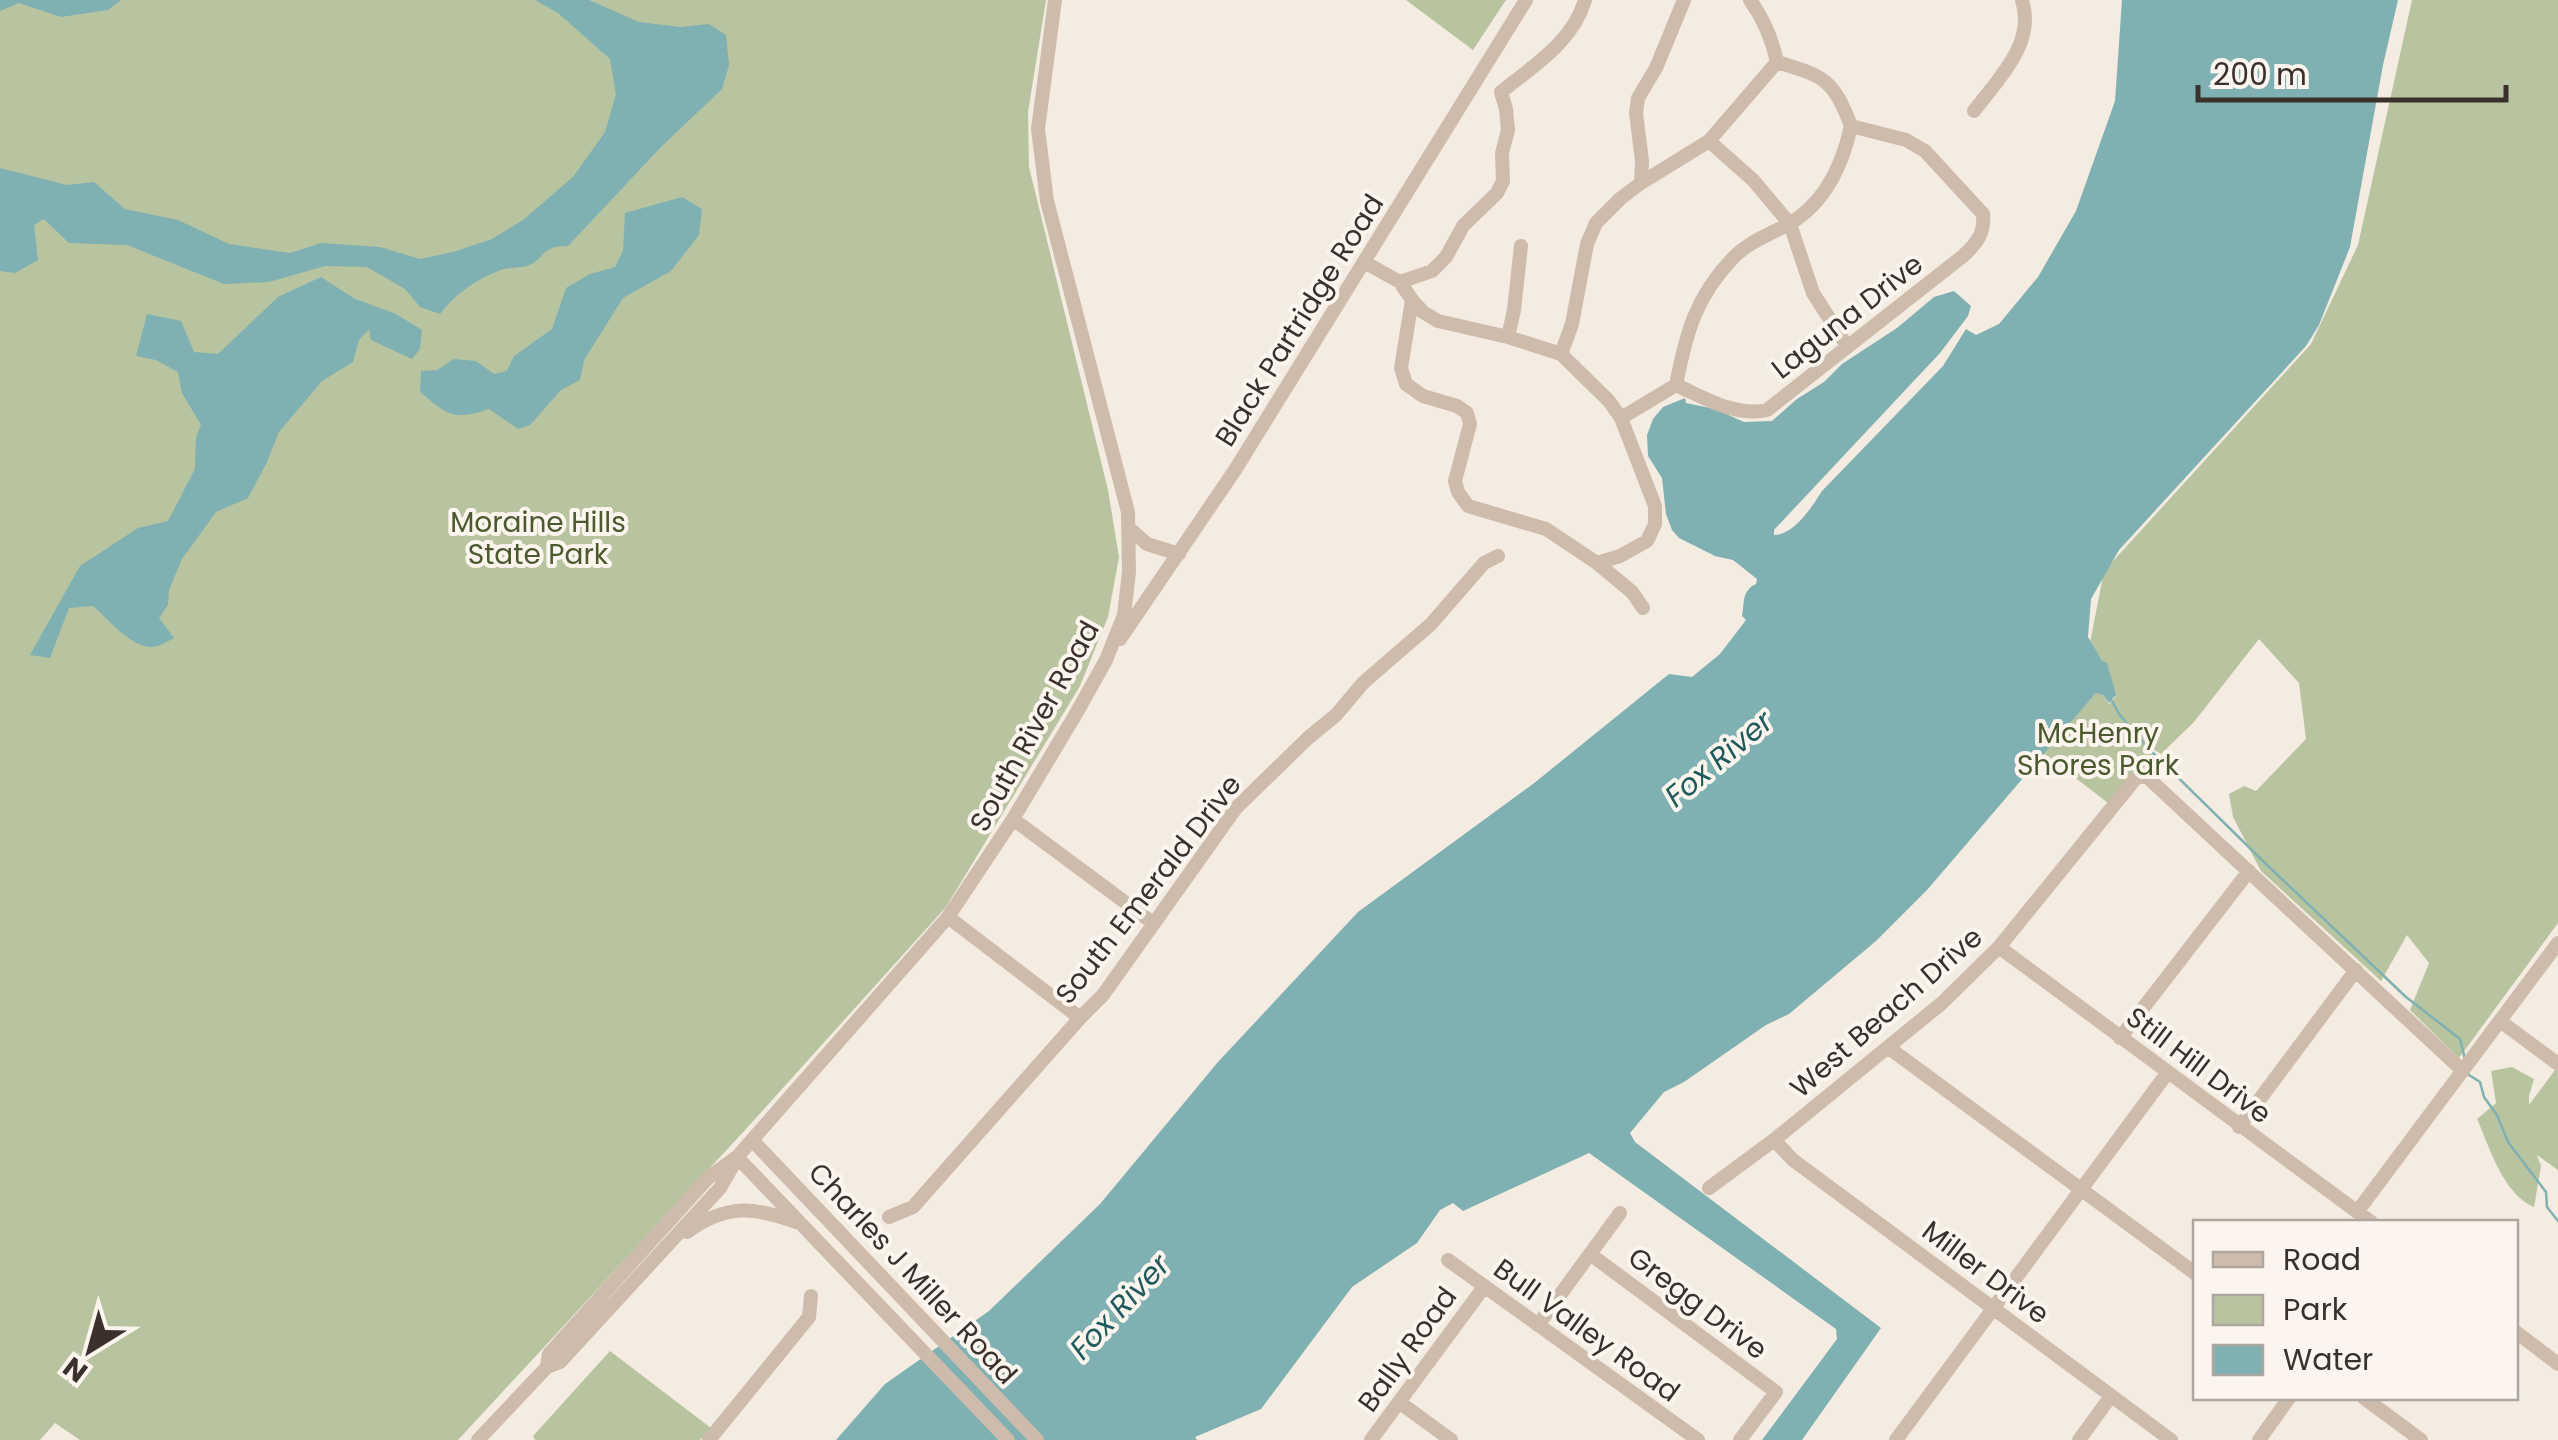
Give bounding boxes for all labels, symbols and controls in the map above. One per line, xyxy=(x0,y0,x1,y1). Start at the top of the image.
scale bar xyxy=(2198,40,2506,102)
text: 200 m xyxy=(2213,53,2307,96)
street label: Black Partridge Road xyxy=(1206,187,1393,454)
street label: Laguna Drive xyxy=(1763,245,1931,388)
park label: Moraine Hills State Park xyxy=(450,503,626,574)
street label: South River Road xyxy=(960,614,1109,839)
water label: Fox River xyxy=(1655,700,1783,817)
park label: McHenry Shores Park xyxy=(2017,714,2180,785)
street label: South Emerald Drive xyxy=(1046,766,1250,1012)
street label: West Beach Drive xyxy=(1782,918,1991,1107)
street label: Still Hill Drive xyxy=(2118,998,2279,1133)
street label: Charles J Miller Road xyxy=(799,1154,1026,1393)
street label: Miller Drive xyxy=(1914,1212,2057,1333)
legend xyxy=(2193,1220,2518,1400)
street label: Gregg Drive xyxy=(1620,1238,1775,1369)
text: Road xyxy=(2283,1238,2361,1281)
water label: Fox River xyxy=(1060,1244,1180,1369)
street label: Bull Valley Road xyxy=(1486,1250,1688,1411)
street label: Bally Road xyxy=(1349,1279,1466,1420)
text: Park xyxy=(2283,1288,2348,1331)
north arrow xyxy=(40,1300,140,1400)
text: Water xyxy=(2283,1338,2373,1381)
text: N xyxy=(55,1348,95,1391)

